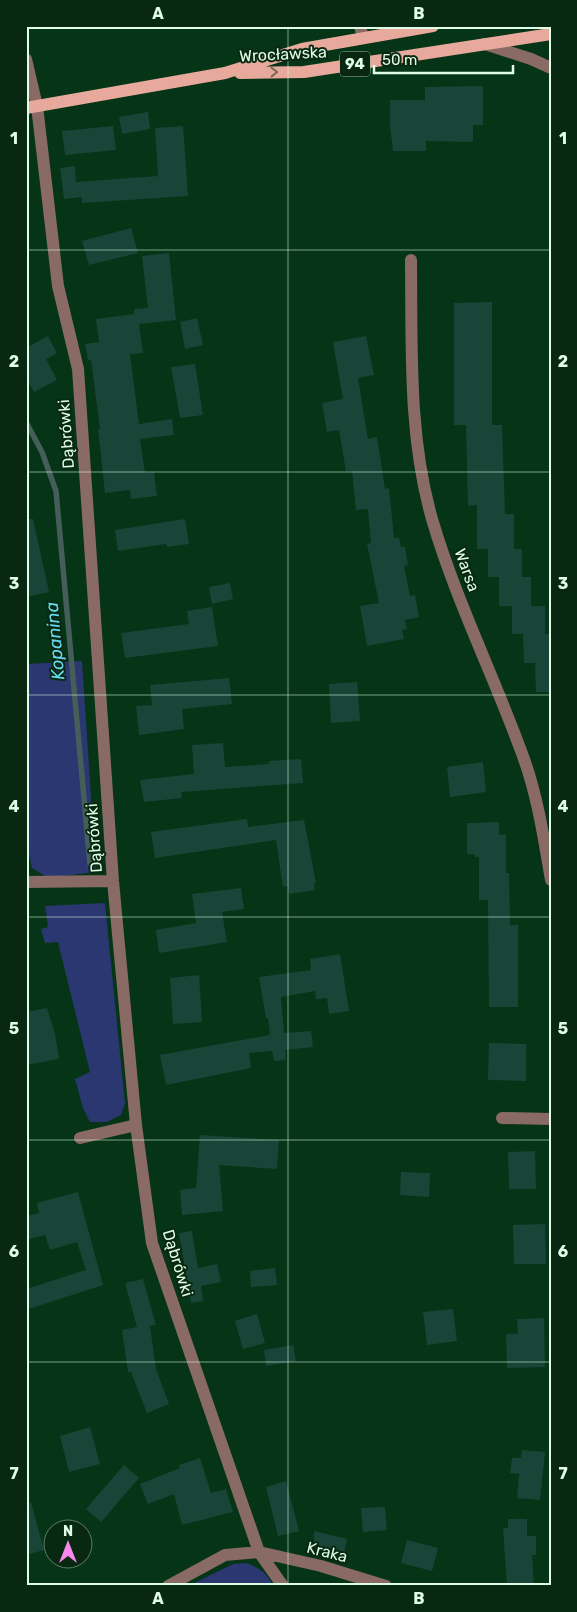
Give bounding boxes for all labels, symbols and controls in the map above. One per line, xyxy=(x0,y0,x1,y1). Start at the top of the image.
text: A xyxy=(152,4,164,23)
text: B xyxy=(413,4,425,23)
street label: Wrocławska xyxy=(239,42,327,66)
scale bar xyxy=(374,42,513,74)
text: 50 m xyxy=(382,51,417,69)
road number: 94 xyxy=(340,52,370,76)
one-way arrow xyxy=(270,67,278,77)
text: 1 xyxy=(10,129,18,148)
text: 1 xyxy=(559,129,567,148)
text: 2 xyxy=(9,352,19,371)
text: 2 xyxy=(558,352,568,371)
street label: Dąbrówki xyxy=(54,399,78,469)
street label: Warsa xyxy=(450,546,484,594)
text: 3 xyxy=(9,574,19,593)
text: 3 xyxy=(558,574,568,593)
water label: Kopanina xyxy=(41,601,69,681)
text: 4 xyxy=(9,797,20,816)
text: 4 xyxy=(558,797,569,816)
street label: Dąbrówki xyxy=(82,803,106,873)
text: 5 xyxy=(9,1019,19,1038)
text: 5 xyxy=(558,1019,568,1038)
street label: Dąbrówki xyxy=(159,1227,197,1299)
text: 6 xyxy=(9,1242,19,1261)
text: 6 xyxy=(558,1242,568,1261)
text: 7 xyxy=(9,1464,19,1483)
text: 7 xyxy=(558,1464,568,1483)
north arrow xyxy=(42,1520,92,1570)
text: N xyxy=(63,1523,73,1540)
street label: Kraka xyxy=(305,1538,349,1566)
text: A xyxy=(152,1589,164,1608)
text: B xyxy=(413,1589,425,1608)

